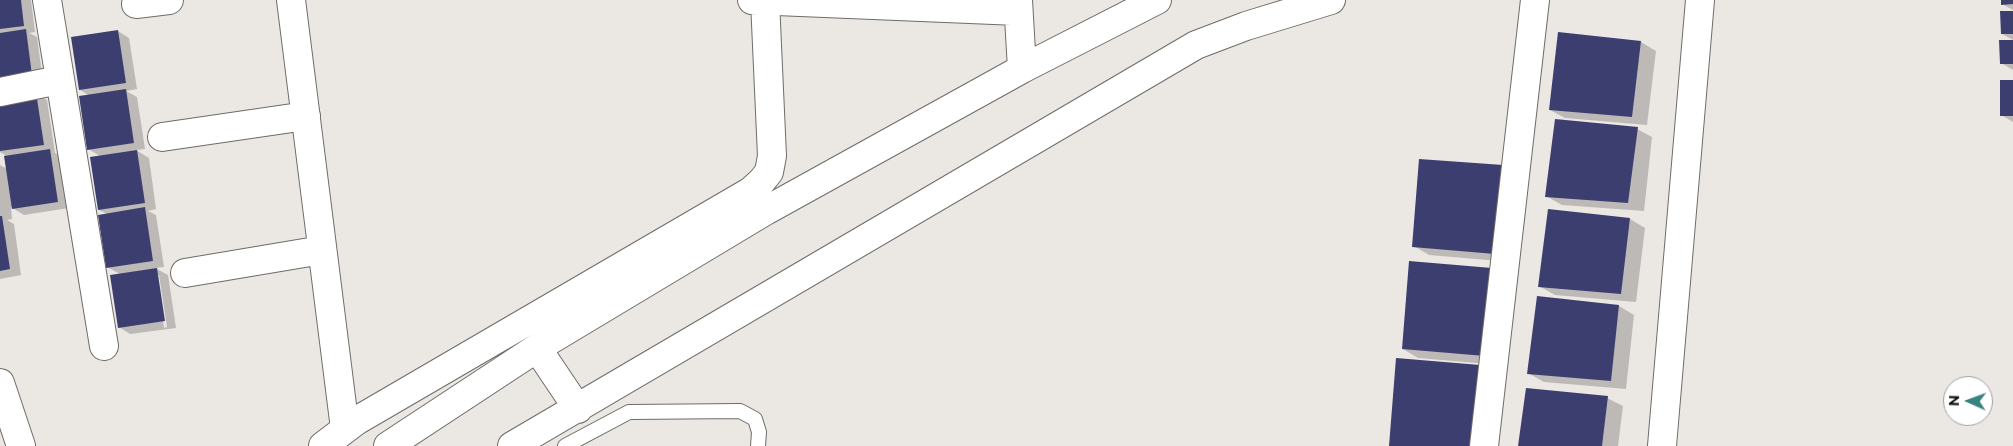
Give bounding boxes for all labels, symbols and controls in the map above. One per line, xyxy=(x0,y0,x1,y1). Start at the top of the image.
north arrow xyxy=(1943,376,1993,426)
text: N xyxy=(1945,395,1963,406)

